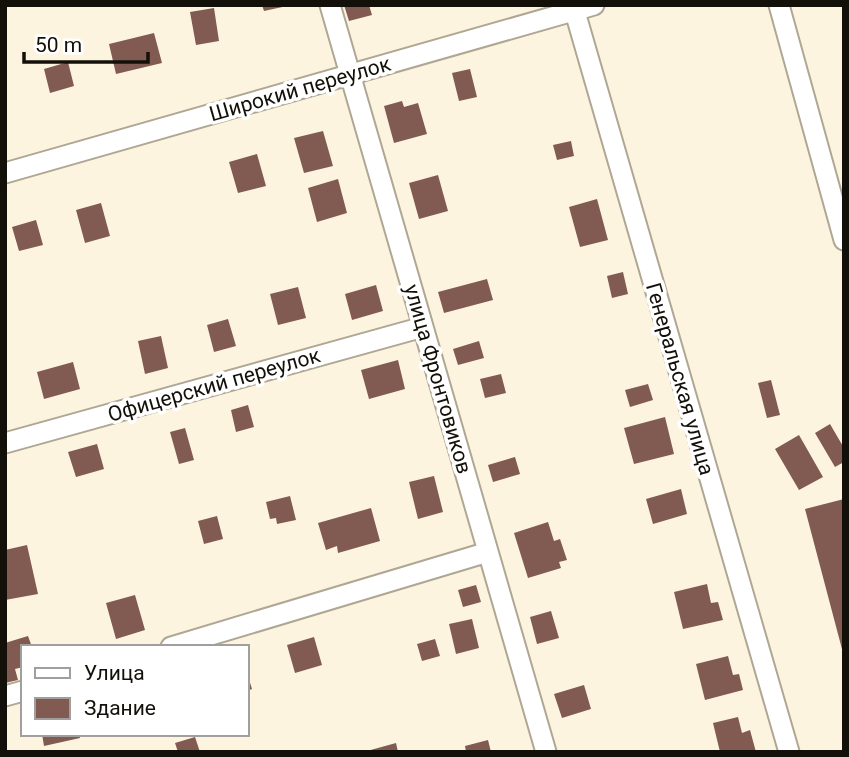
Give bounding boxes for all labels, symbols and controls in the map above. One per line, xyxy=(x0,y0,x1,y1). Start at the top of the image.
scale bar xyxy=(24,21,149,65)
text: 50 m xyxy=(35,33,82,57)
street label: Широкий переулок xyxy=(207,51,394,126)
street label: Генеральская улица xyxy=(641,280,719,478)
street label: улица Фронтовиков xyxy=(399,282,477,476)
street label: Офицерский переулок xyxy=(105,343,324,427)
legend xyxy=(21,645,248,736)
text: Улица xyxy=(84,661,145,685)
text: Здание xyxy=(84,696,156,720)

